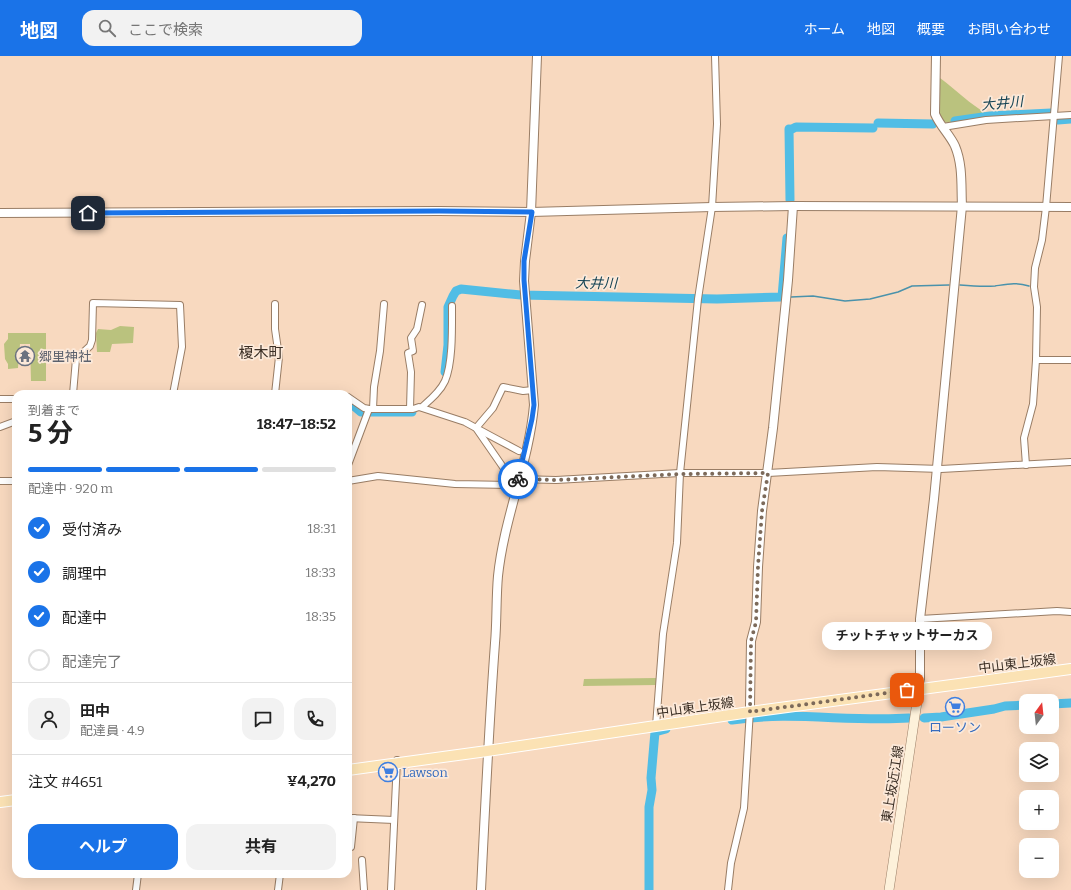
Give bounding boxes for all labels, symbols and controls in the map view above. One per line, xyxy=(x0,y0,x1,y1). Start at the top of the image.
search box xyxy=(82,10,362,46)
icon: search xyxy=(96,17,118,39)
text: 地図 xyxy=(20,19,58,42)
text: ここで検索 xyxy=(128,21,203,39)
text: ホーム xyxy=(803,21,845,38)
text: 地図 xyxy=(867,21,895,38)
text: 概要 xyxy=(917,21,945,38)
text: お問い合わせ xyxy=(967,21,1051,38)
water label: 大井川 xyxy=(980,93,1026,114)
pin xyxy=(71,196,105,230)
icon: home xyxy=(77,202,99,224)
water label: 大井川 xyxy=(575,275,619,292)
district label: 榎木町 xyxy=(238,344,284,362)
temple icon: 郷里神社 xyxy=(14,345,36,367)
place label: 郷里神社 xyxy=(39,349,91,364)
text: 到着まで xyxy=(28,403,80,418)
text: 18:47–18:52 xyxy=(257,415,336,433)
text: 5 分 xyxy=(28,418,73,449)
courier xyxy=(498,459,538,499)
icon: bike xyxy=(507,468,529,490)
text: 配達中 · 920 m xyxy=(28,481,113,496)
icon: check xyxy=(28,517,50,539)
text: 受付済み xyxy=(62,521,122,539)
text: 18:31 xyxy=(307,521,336,536)
icon: check xyxy=(28,561,50,583)
text: 調理中 xyxy=(62,565,107,583)
text: 18:33 xyxy=(306,565,336,580)
icon: check xyxy=(28,605,50,627)
text: 配達中 xyxy=(62,609,107,627)
text: 18:35 xyxy=(306,609,336,624)
callout: チットチャットサーカス xyxy=(822,622,992,650)
text: チットチャットサーカス xyxy=(836,628,978,643)
street label: 中山東上坂線 xyxy=(977,651,1057,676)
text: 配達完了 xyxy=(62,653,122,671)
pin xyxy=(890,673,924,707)
icon: bag xyxy=(896,679,918,701)
north arrow xyxy=(1019,694,1059,734)
map controls xyxy=(1019,694,1059,878)
street label: 中山東上坂線 xyxy=(655,695,735,720)
supermarket icon: ローソン xyxy=(944,696,966,718)
button: person xyxy=(28,698,70,740)
button: chat xyxy=(242,698,284,740)
button: phone xyxy=(294,698,336,740)
text: 田中 xyxy=(80,702,110,720)
place label: ローソン xyxy=(929,720,981,735)
text: 配達員 · 4.9 xyxy=(80,723,145,738)
button: layers xyxy=(1019,742,1059,782)
street label: 東上坂近江線 xyxy=(879,744,906,824)
supermarket icon: Lawson xyxy=(377,761,399,783)
place label: Lawson xyxy=(402,765,449,780)
text: ¥4,270 xyxy=(287,772,336,790)
text: 注文 #4651 xyxy=(28,773,102,791)
button: + xyxy=(1019,790,1059,830)
button: ヘルプ xyxy=(28,824,178,870)
button: 共有 xyxy=(186,824,336,870)
button: − xyxy=(1019,838,1059,878)

